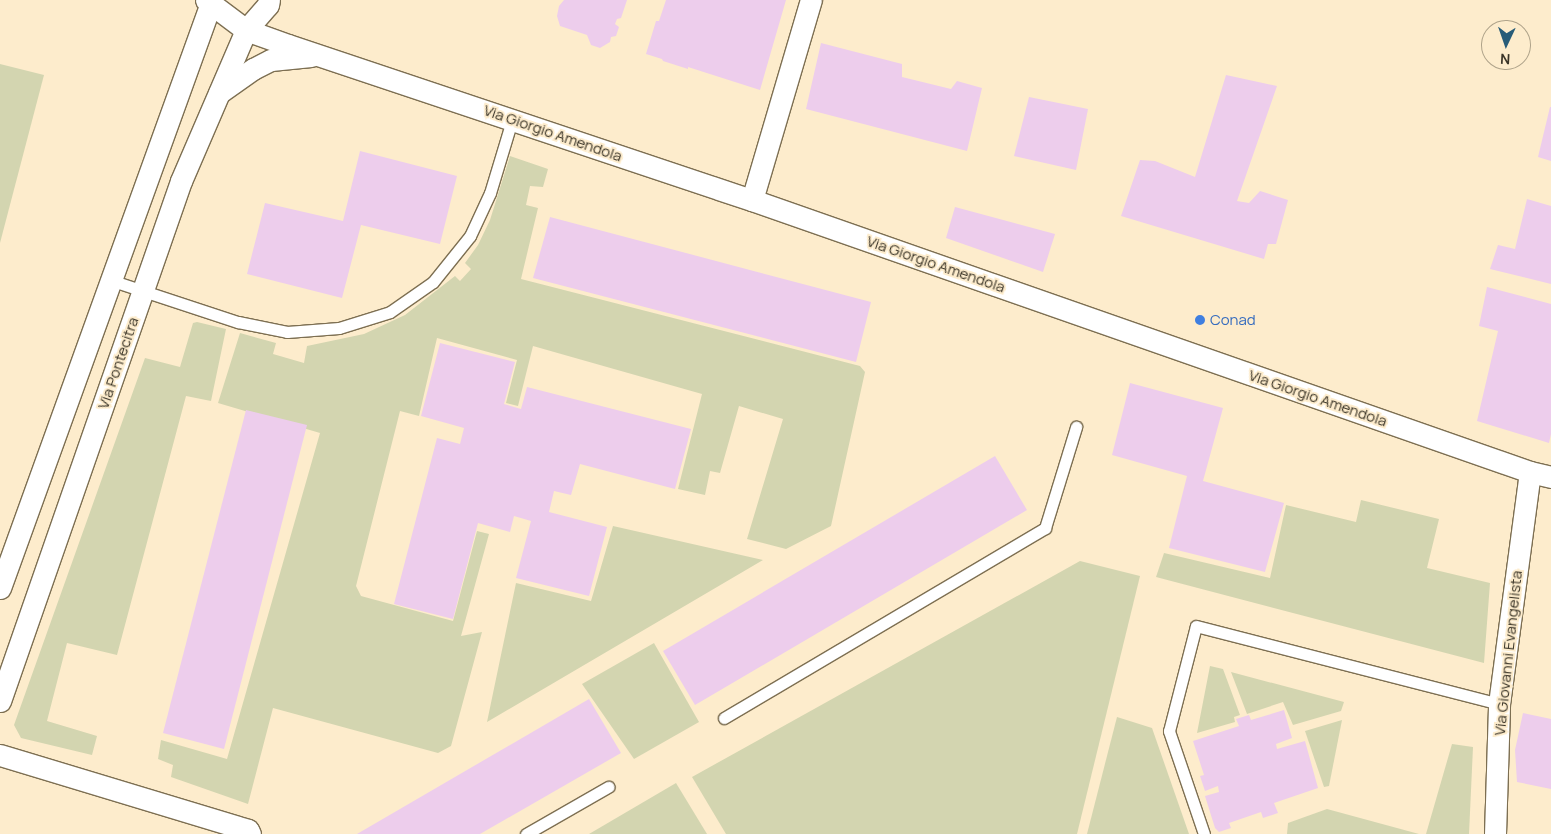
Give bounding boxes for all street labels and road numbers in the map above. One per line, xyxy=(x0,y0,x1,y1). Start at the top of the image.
street label: Via Giorgio Amendola xyxy=(481,101,625,165)
street label: Via Giorgio Amendola xyxy=(864,232,1008,296)
street label: Via Pontecitra xyxy=(94,315,142,411)
street label: Via Giorgio Amendola xyxy=(1246,366,1390,430)
street label: Via Giovanni Evangelista xyxy=(1490,570,1526,736)

